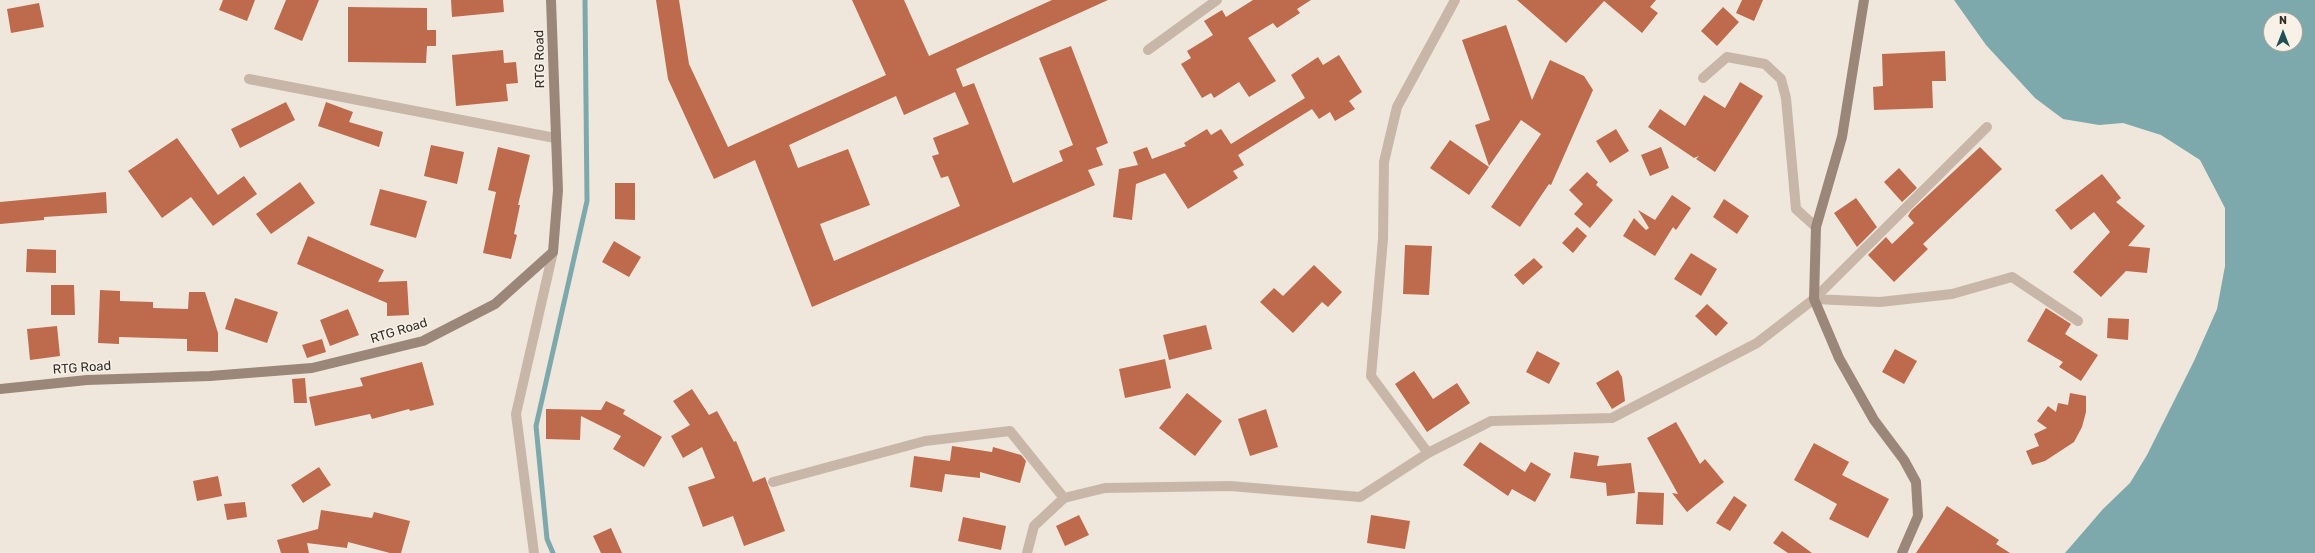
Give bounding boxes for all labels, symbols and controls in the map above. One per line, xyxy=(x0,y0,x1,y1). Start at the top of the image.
north arrow xyxy=(2263,12,2303,52)
text: N xyxy=(2279,14,2287,27)
street label: RTG Road xyxy=(532,30,548,88)
street label: RTG Road xyxy=(369,315,429,347)
street label: RTG Road xyxy=(52,358,112,378)

